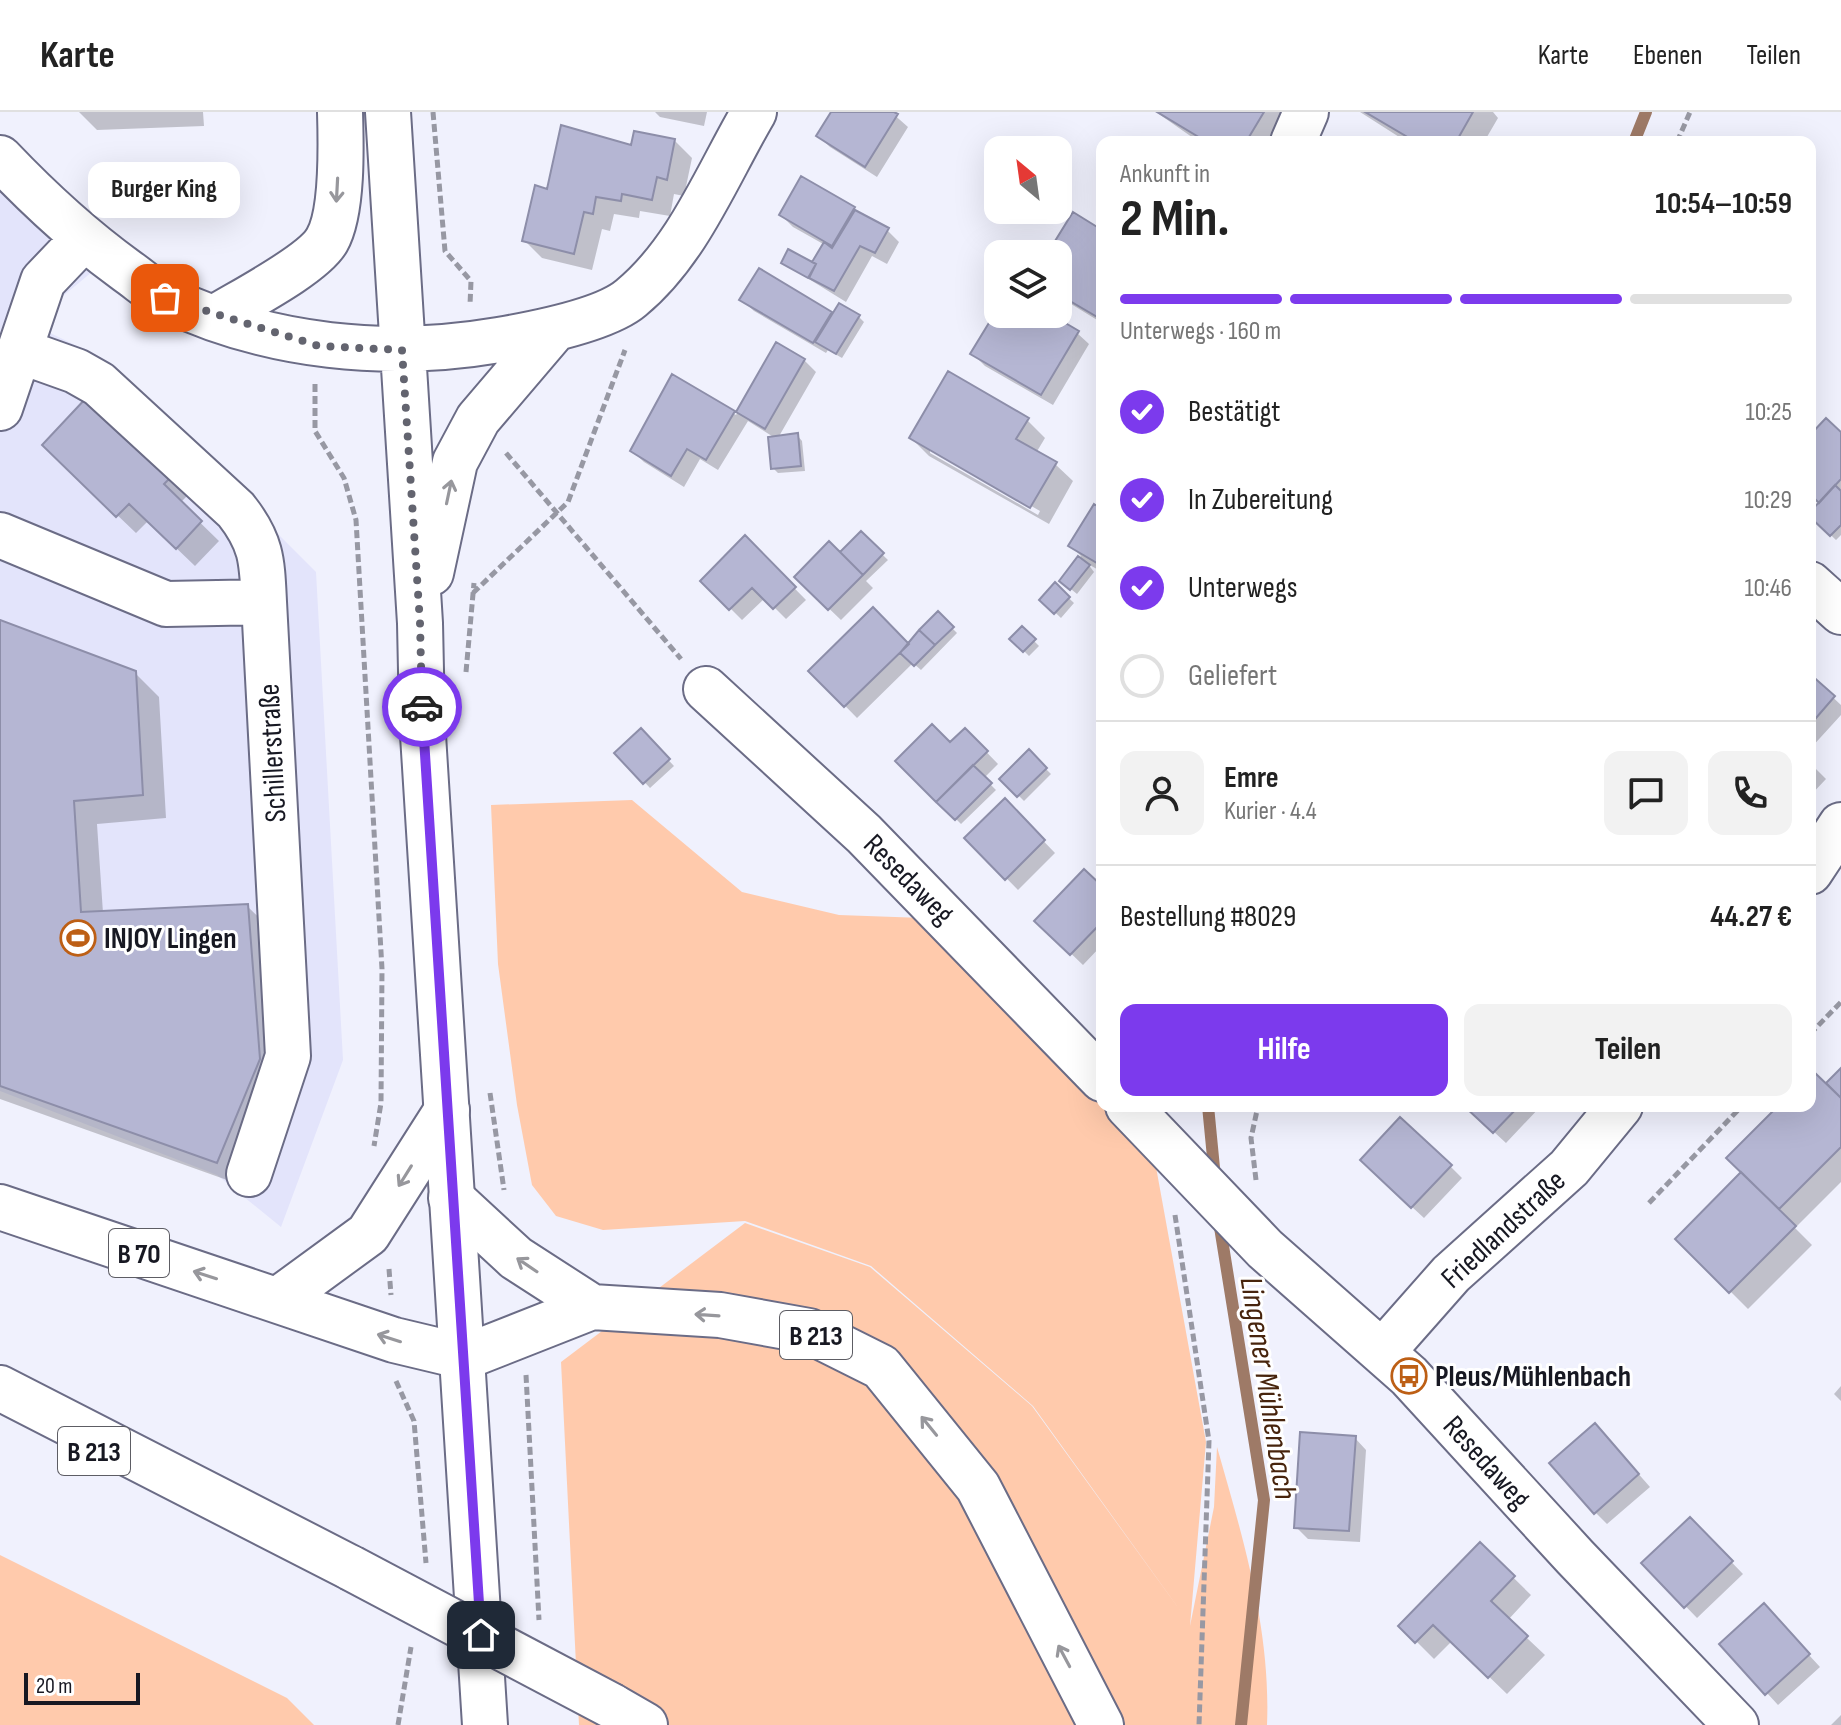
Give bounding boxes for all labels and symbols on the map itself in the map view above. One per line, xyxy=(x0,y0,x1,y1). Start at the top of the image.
north arrow xyxy=(984,136,1072,224)
callout: Burger King xyxy=(89,162,241,218)
one-way arrow xyxy=(330,176,345,203)
pin xyxy=(131,264,199,332)
one-way arrow xyxy=(442,480,457,506)
courier xyxy=(382,667,462,747)
street label: Schillerstraße xyxy=(251,683,295,823)
street label: Resedaweg xyxy=(856,827,961,932)
sports icon: INJOY Lingen xyxy=(59,919,97,957)
place label: INJOY Lingen xyxy=(104,921,237,957)
street label: Friedlandstraße xyxy=(1434,1163,1573,1296)
one-way arrow xyxy=(397,1164,414,1186)
road number: B 70 xyxy=(109,1229,169,1277)
one-way arrow xyxy=(516,1256,538,1273)
one-way arrow xyxy=(192,1266,217,1281)
water label: Lingener Mühlenbach xyxy=(1231,1274,1304,1502)
one-way arrow xyxy=(694,1307,721,1322)
road number: B 213 xyxy=(780,1311,852,1359)
one-way arrow xyxy=(377,1330,403,1345)
bus stop icon: Pleus/Mühlenbach xyxy=(1390,1357,1428,1395)
place label: Pleus/Mühlenbach xyxy=(1435,1359,1631,1395)
street label: Resedaweg xyxy=(1435,1409,1537,1517)
one-way arrow xyxy=(920,1416,938,1437)
road number: B 213 xyxy=(58,1427,130,1475)
pin xyxy=(447,1601,515,1669)
one-way arrow xyxy=(1055,1645,1071,1669)
scale bar xyxy=(24,1669,140,1705)

